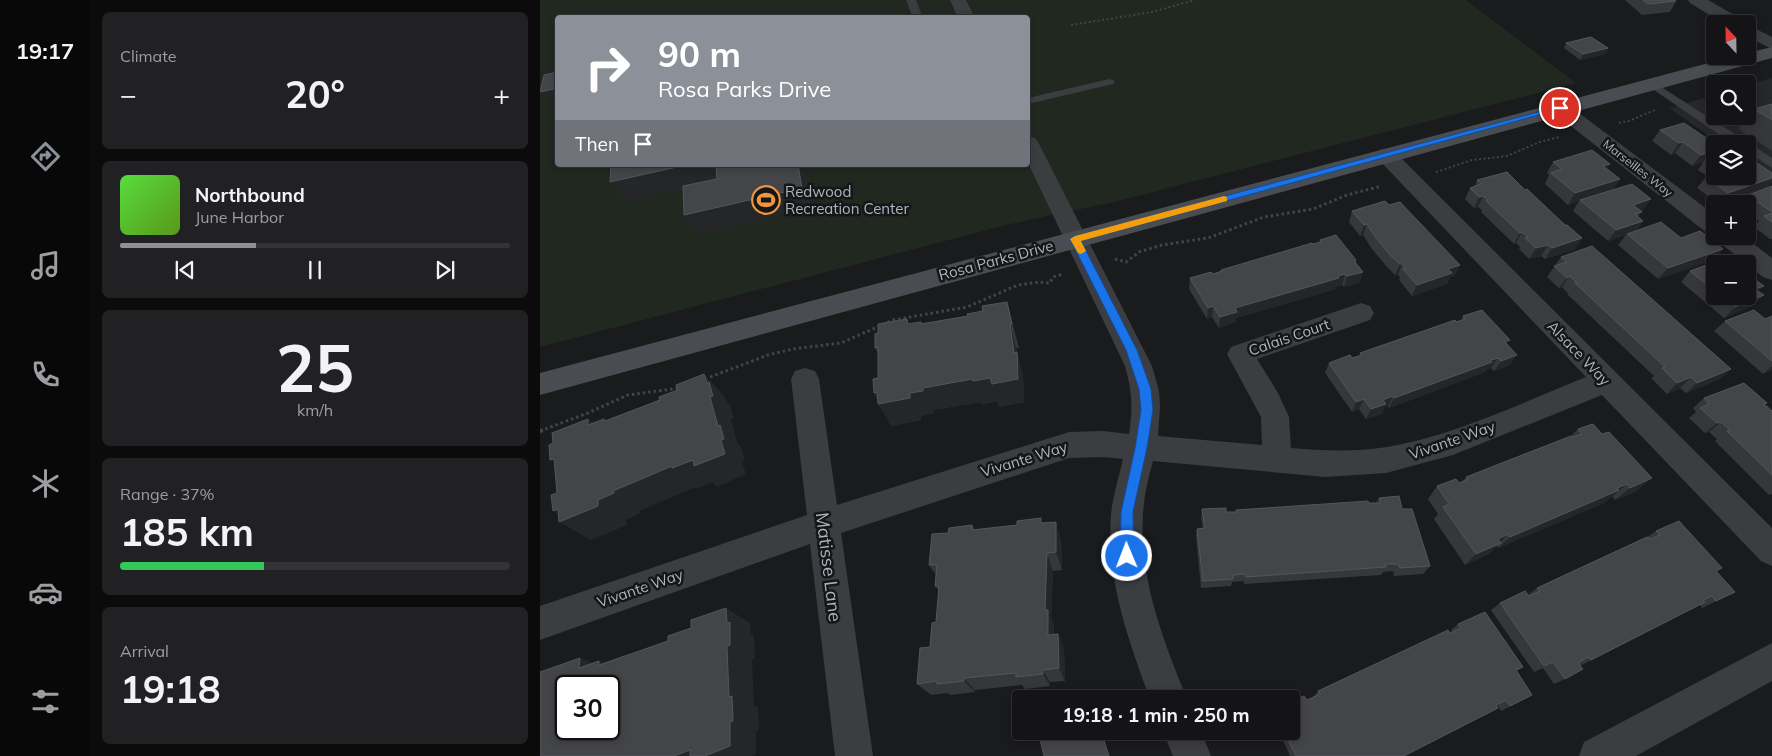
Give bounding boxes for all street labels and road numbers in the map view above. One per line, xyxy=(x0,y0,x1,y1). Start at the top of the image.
street label: Marseilles Way xyxy=(1600,136,1676,200)
street label: Rosa Parks Drive xyxy=(936,236,1056,284)
street label: Calais Court xyxy=(1246,314,1332,360)
street label: Alsace Way xyxy=(1543,317,1615,390)
street label: Vivante Way xyxy=(1407,416,1497,464)
street label: Vivante Way xyxy=(978,437,1070,481)
street label: Matisse Lane xyxy=(811,511,847,623)
street label: Vivante Way xyxy=(595,564,685,612)

